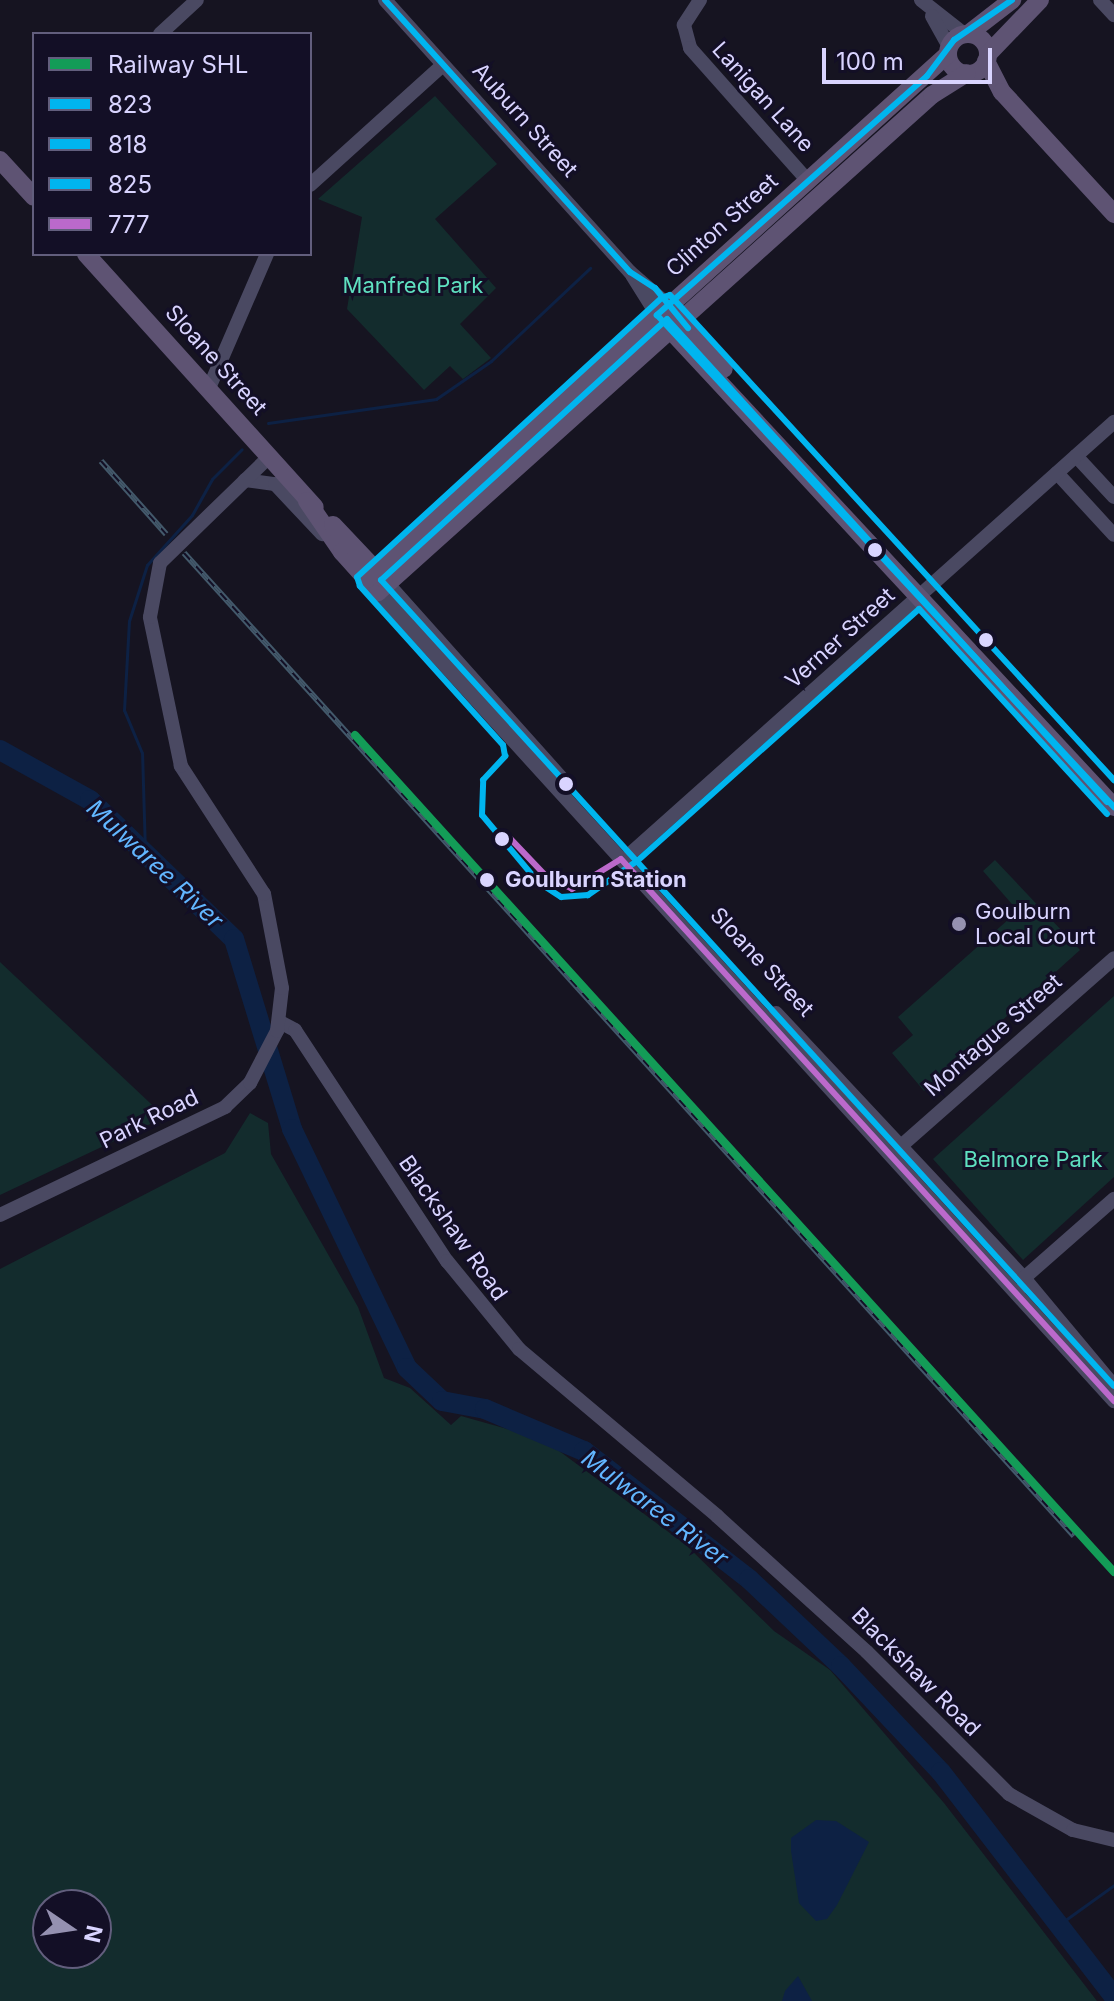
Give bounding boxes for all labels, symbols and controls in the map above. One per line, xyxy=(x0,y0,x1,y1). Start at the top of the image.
legend xyxy=(32,32,312,256)
scale bar xyxy=(826,32,996,82)
street label: Lanigan Lane xyxy=(707,37,819,157)
text: 100 m xyxy=(836,47,904,76)
text: Railway SHL xyxy=(108,50,248,79)
street label: Auburn Street xyxy=(467,57,583,183)
text: 823 xyxy=(108,90,152,119)
text: 818 xyxy=(108,130,147,159)
street label: Clinton Street xyxy=(661,168,783,282)
text: 825 xyxy=(108,170,152,199)
text: 777 xyxy=(108,210,150,239)
park label: Manfred Park xyxy=(343,273,483,299)
street label: Sloane Street xyxy=(160,299,272,421)
unlabelled marker xyxy=(867,542,883,558)
street label: Verner Street xyxy=(780,582,900,694)
unlabelled marker xyxy=(978,632,994,648)
unlabelled marker xyxy=(558,776,574,792)
water label: Mulwaree River xyxy=(81,794,229,934)
unlabelled marker xyxy=(494,831,510,847)
place label: Goulburn Station xyxy=(505,867,687,893)
marker: Goulburn Station xyxy=(476,869,498,891)
place label: Goulburn Local Court xyxy=(975,898,1095,950)
street label: Sloane Street xyxy=(705,902,819,1022)
marker: Goulburn Local Court xyxy=(950,915,968,933)
street label: Montague Street xyxy=(919,968,1067,1102)
street label: Park Road xyxy=(95,1084,203,1154)
park label: Belmore Park xyxy=(963,1147,1103,1173)
street label: Blackshaw Road xyxy=(393,1150,513,1306)
water label: Mulwaree River xyxy=(576,1444,734,1572)
street label: Blackshaw Road xyxy=(846,1602,986,1742)
north arrow xyxy=(32,1889,112,1969)
text: N xyxy=(79,1923,108,1945)

